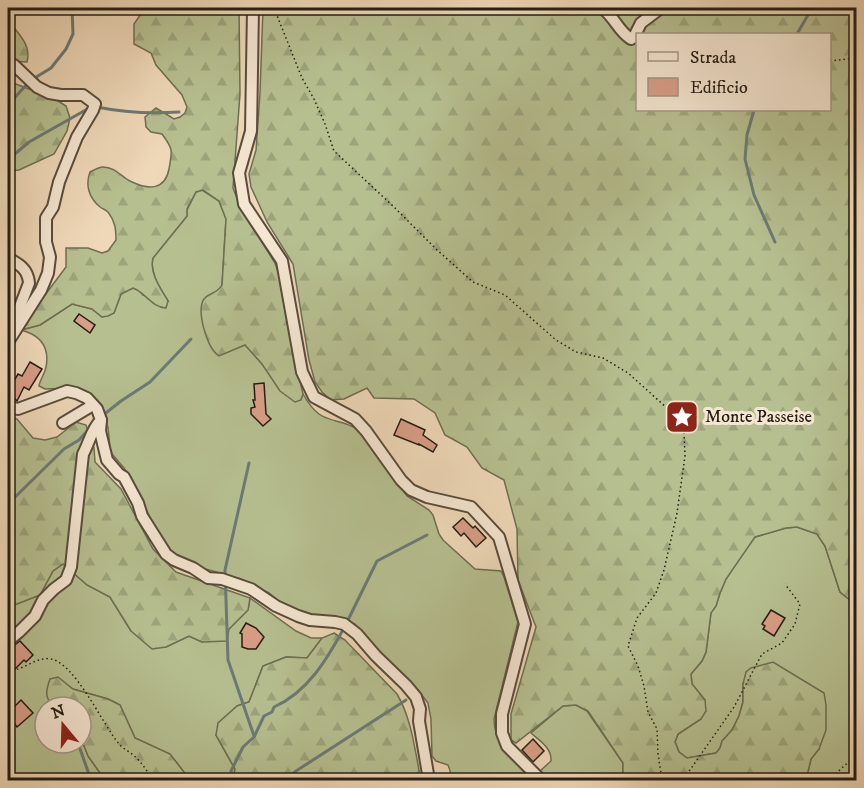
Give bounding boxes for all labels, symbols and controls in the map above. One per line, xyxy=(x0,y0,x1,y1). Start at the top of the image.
legend xyxy=(636,33,831,111)
text: Strada xyxy=(690,47,737,69)
text: Edificio xyxy=(690,77,748,99)
place icon: Monte Passeise xyxy=(664,399,700,435)
place label: Monte Passeise xyxy=(705,406,812,428)
north arrow xyxy=(33,695,93,755)
text: N xyxy=(49,700,68,723)

